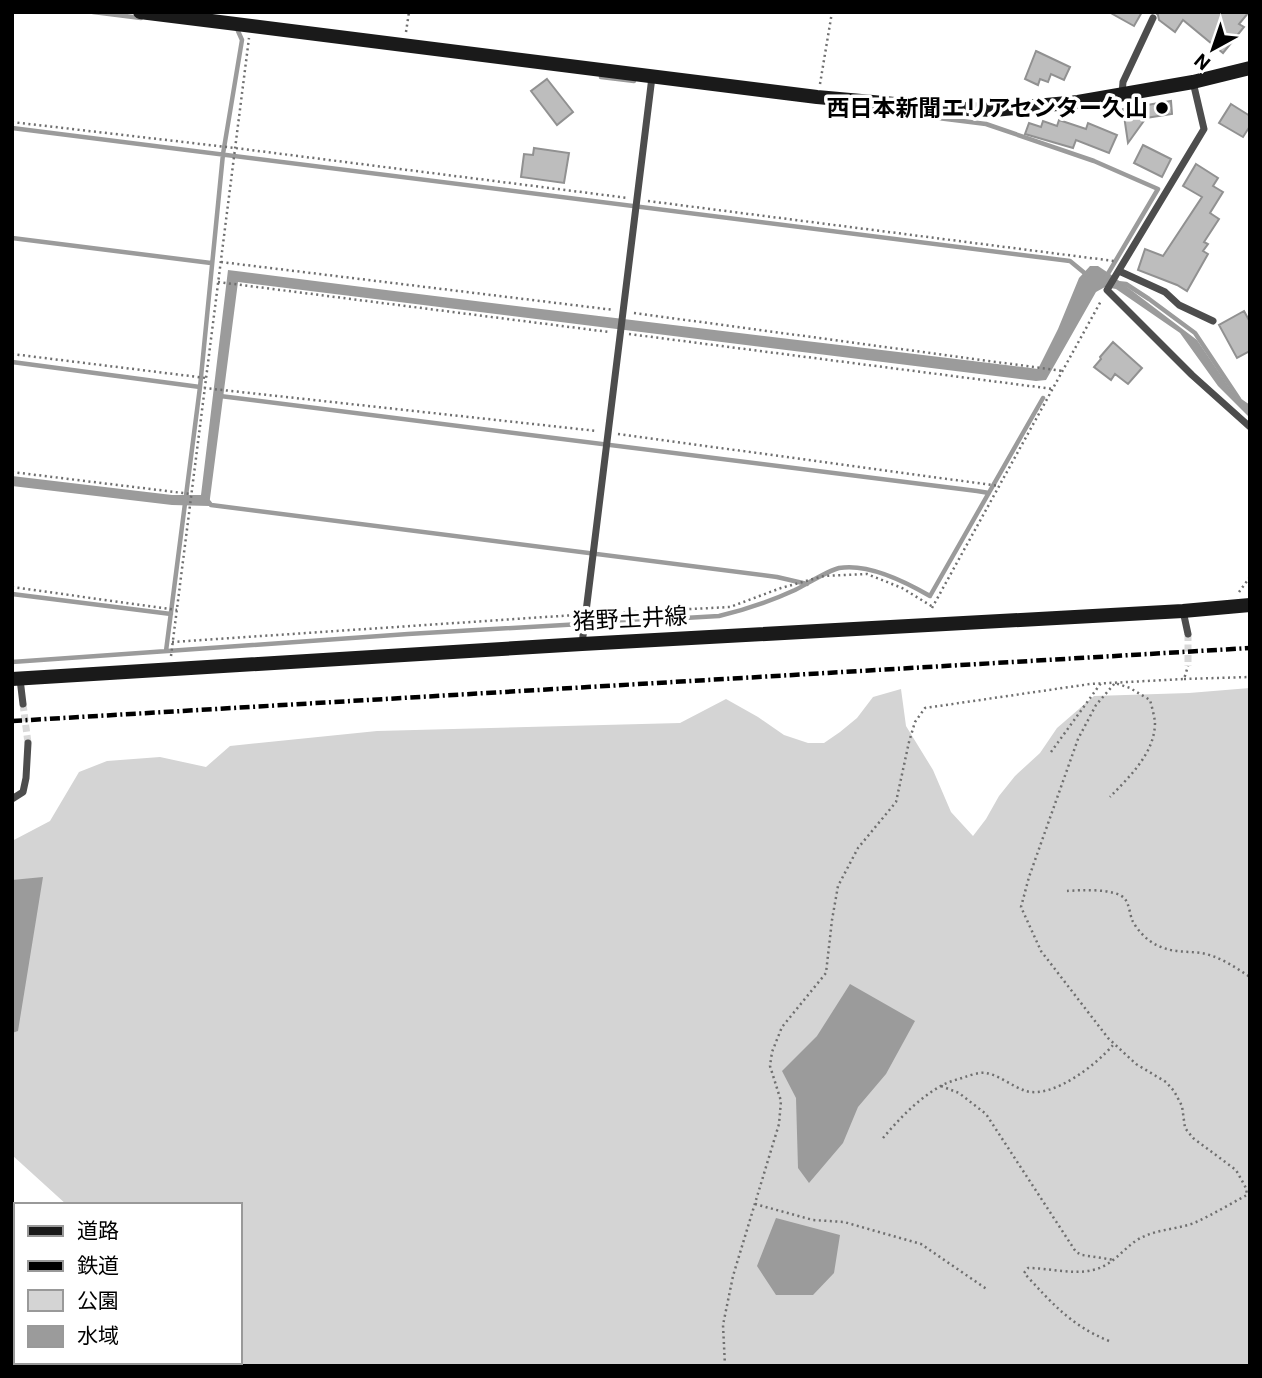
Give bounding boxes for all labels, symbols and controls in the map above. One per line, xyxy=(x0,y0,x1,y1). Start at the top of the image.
north arrow xyxy=(1178,14,1248,84)
text: N xyxy=(1190,49,1215,75)
place label: 西日本新聞エリアセンター久山 xyxy=(826,95,1148,122)
marker: 西日本新聞エリアセンター久山 xyxy=(1154,100,1170,116)
street label: 猪野土井線 xyxy=(572,603,688,635)
legend xyxy=(14,1203,242,1364)
text: 道路 xyxy=(77,1219,119,1243)
text: 鉄道 xyxy=(77,1254,119,1278)
text: 公園 xyxy=(77,1289,119,1313)
text: 水域 xyxy=(77,1324,119,1348)

